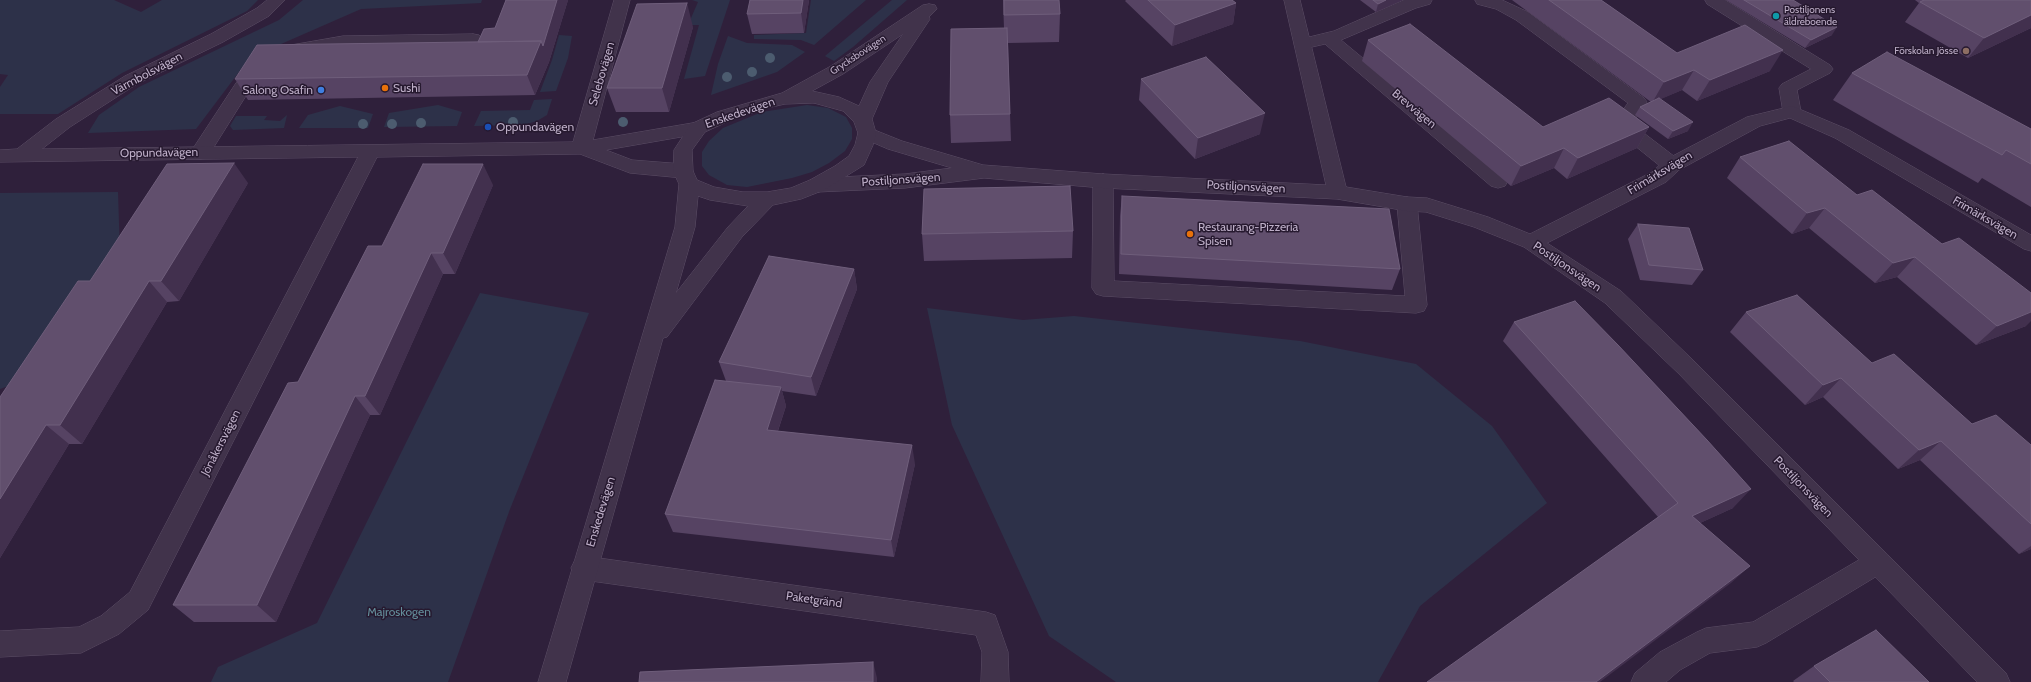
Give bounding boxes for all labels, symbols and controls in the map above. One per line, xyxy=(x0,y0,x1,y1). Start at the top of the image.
place label: Postiljonens äldreboende xyxy=(1784,4,1837,28)
marker: Postiljonens äldreboende xyxy=(1771,11,1781,21)
street label: Grycksbovägen xyxy=(828,32,888,78)
street label: Selebovägen xyxy=(586,40,618,108)
place label: Förskolan Jösse xyxy=(1894,45,1958,57)
marker: Förskolan Jösse xyxy=(1961,46,1971,56)
street label: Värmbolsvägen xyxy=(109,49,185,99)
place label: Sushi xyxy=(393,81,420,95)
place label: Salong Osafin xyxy=(242,83,313,97)
marker: Sushi xyxy=(380,83,390,93)
marker: Salong Osafin xyxy=(316,85,326,95)
street label: Brevvägen xyxy=(1389,86,1439,132)
street label: Enskedevägen xyxy=(703,94,777,132)
place label: Oppundavägen xyxy=(496,120,574,134)
marker: Oppundavägen xyxy=(483,122,493,132)
street label: Oppundavägen xyxy=(120,145,198,161)
street label: Frimärksvägen xyxy=(1625,148,1695,198)
street label: Postiljonsvägen xyxy=(861,170,941,190)
street label: Postiljonsvägen xyxy=(1206,178,1286,196)
street label: Frimärksvägen xyxy=(1950,194,2020,242)
place label: Restaurang-Pizzeria Spisen xyxy=(1198,220,1298,248)
marker: Restaurang-Pizzeria Spisen xyxy=(1185,229,1195,239)
street label: Postiljonsvägen xyxy=(1530,239,1604,295)
street label: Jönåkersvägen xyxy=(198,407,244,479)
street label: Postiljonsvägen xyxy=(1770,454,1836,520)
street label: Enskedevägen xyxy=(583,475,619,549)
street label: Paketgränd xyxy=(785,589,843,611)
park label: Majroskogen xyxy=(367,605,431,619)

